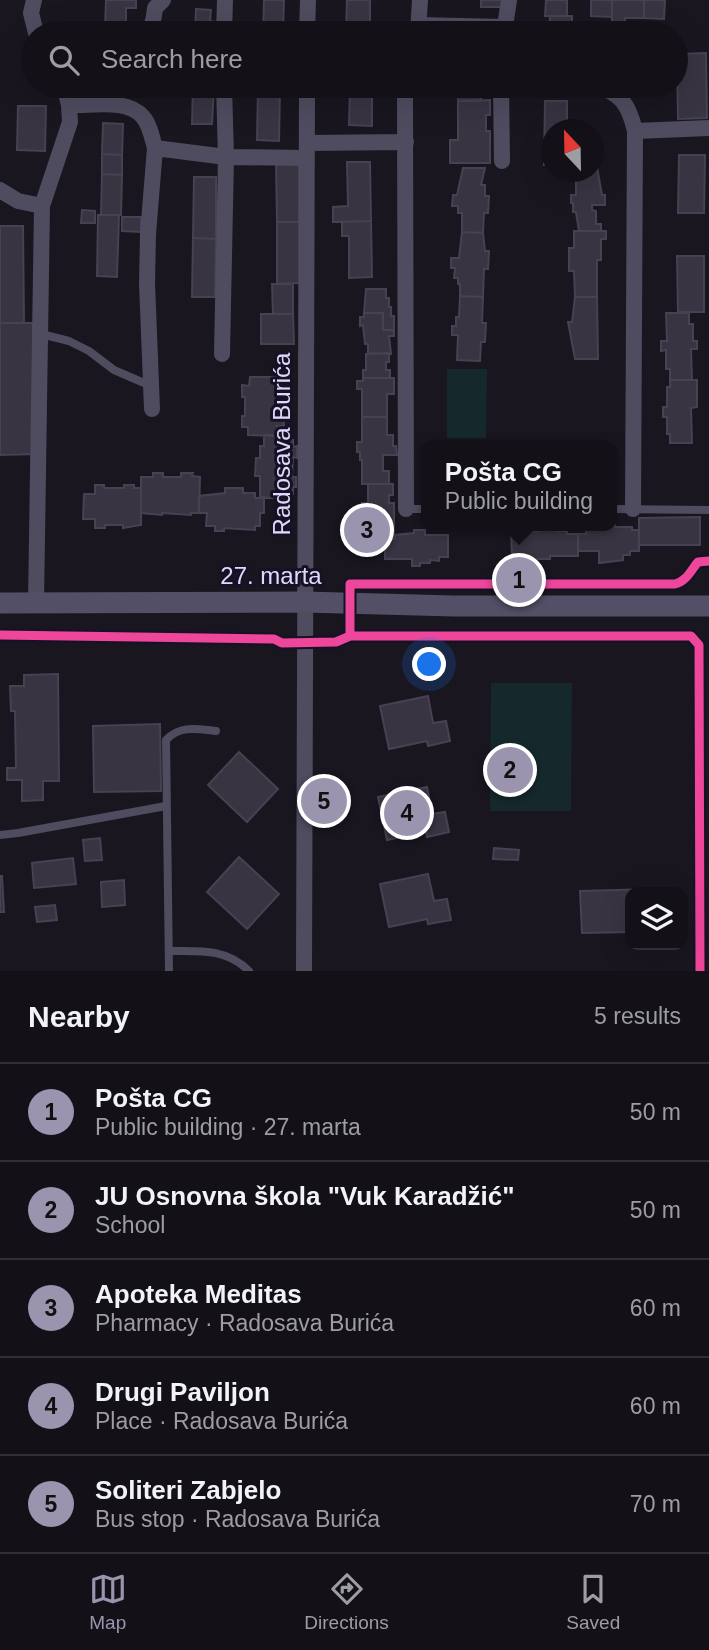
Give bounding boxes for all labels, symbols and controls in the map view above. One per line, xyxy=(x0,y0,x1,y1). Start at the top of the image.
search box xyxy=(21,21,688,98)
icon: search xyxy=(45,41,83,79)
text: Search here xyxy=(101,44,243,74)
north arrow xyxy=(541,119,604,182)
street label: Radosava Burića xyxy=(268,352,295,535)
popup xyxy=(421,440,617,531)
text: Pošta CG xyxy=(445,457,562,487)
text: Public building xyxy=(445,488,593,514)
pin: 3 xyxy=(344,504,390,556)
pin: 1 xyxy=(496,554,542,606)
street label: 27. marta xyxy=(220,562,322,589)
your location xyxy=(412,647,446,681)
pin: 2 xyxy=(487,744,533,796)
pin: 5 xyxy=(301,775,347,827)
pin: 4 xyxy=(384,787,430,839)
map controls xyxy=(625,887,688,950)
button: layers xyxy=(625,887,688,950)
text: Nearby xyxy=(28,1000,130,1033)
text: 5 results xyxy=(594,1003,681,1029)
text: Pošta CG xyxy=(95,1083,212,1113)
text: 1 xyxy=(45,1099,57,1125)
text: 50 m xyxy=(630,1099,681,1125)
text: Public building · 27. marta xyxy=(95,1114,361,1140)
text: JU Osnovna škola "Vuk Karadžić" xyxy=(95,1181,515,1211)
text: 2 xyxy=(45,1197,57,1223)
text: 50 m xyxy=(630,1197,681,1223)
text: School xyxy=(95,1212,165,1238)
text: Apoteka Meditas xyxy=(95,1279,302,1309)
text: 3 xyxy=(45,1295,57,1321)
text: 60 m xyxy=(630,1295,681,1321)
text: Pharmacy · Radosava Burića xyxy=(95,1310,394,1336)
text: Drugi Paviljon xyxy=(95,1377,270,1407)
text: 4 xyxy=(45,1393,57,1419)
text: 60 m xyxy=(630,1393,681,1419)
text: Place · Radosava Burića xyxy=(95,1408,348,1434)
text: Soliteri Zabjelo xyxy=(95,1475,281,1505)
text: 5 xyxy=(45,1491,57,1517)
text: 70 m xyxy=(630,1491,681,1517)
text: Bus stop · Radosava Burića xyxy=(95,1506,380,1532)
tab: Map xyxy=(89,1570,127,1634)
tab: Directions xyxy=(304,1570,389,1634)
tab: Saved xyxy=(566,1570,620,1634)

